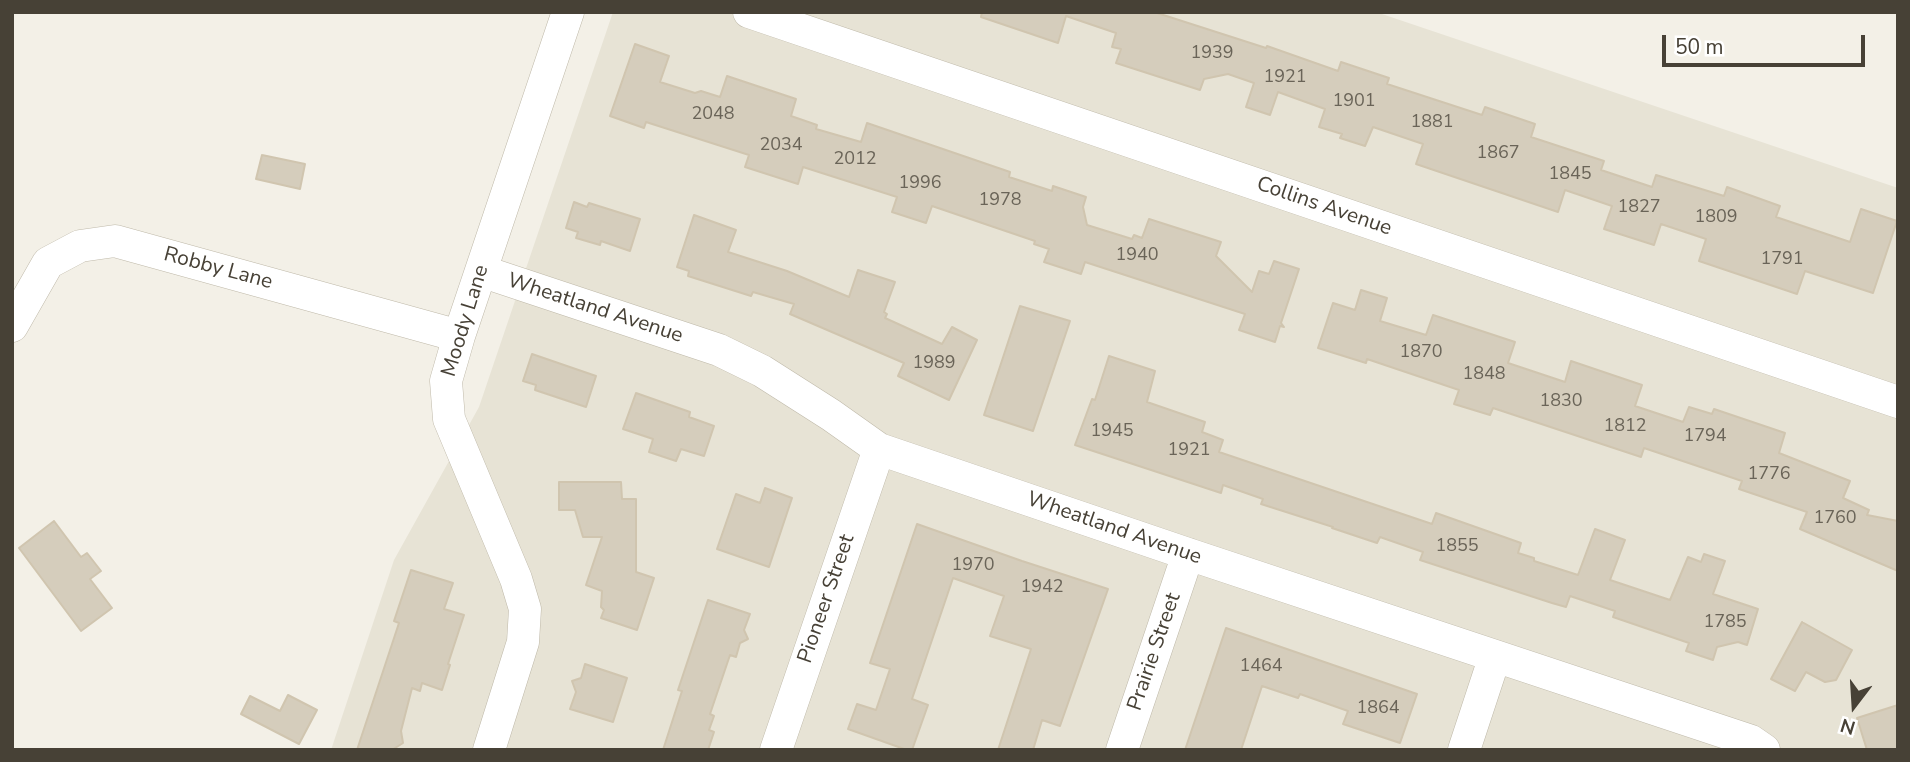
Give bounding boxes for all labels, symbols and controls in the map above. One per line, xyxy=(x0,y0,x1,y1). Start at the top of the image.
scale bar xyxy=(1665,21,1868,65)
text: 50 m xyxy=(1675,33,1724,61)
house number: 1939 xyxy=(1190,43,1234,65)
house number: 1921 xyxy=(1263,67,1307,89)
house number: 1901 xyxy=(1332,91,1376,113)
house number: 2048 xyxy=(691,104,735,126)
house number: 1881 xyxy=(1410,112,1454,134)
house number: 2034 xyxy=(759,135,803,157)
house number: 1867 xyxy=(1476,143,1520,165)
house number: 2012 xyxy=(833,149,877,171)
house number: 1845 xyxy=(1548,164,1592,186)
street label: Collins Avenue xyxy=(1253,172,1395,242)
house number: 1996 xyxy=(898,173,942,195)
house number: 1978 xyxy=(978,190,1022,212)
house number: 1827 xyxy=(1617,197,1661,219)
house number: 1809 xyxy=(1694,207,1738,229)
street label: Robby Lane xyxy=(161,242,275,296)
house number: 1940 xyxy=(1115,245,1159,267)
house number: 1791 xyxy=(1760,249,1804,271)
street label: Moody Lane xyxy=(437,262,495,380)
street label: Wheatland Avenue xyxy=(504,269,686,349)
house number: 1870 xyxy=(1399,342,1443,364)
house number: 1989 xyxy=(912,353,956,375)
house number: 1848 xyxy=(1462,364,1506,386)
house number: 1830 xyxy=(1539,391,1583,413)
house number: 1812 xyxy=(1603,416,1647,438)
house number: 1945 xyxy=(1090,421,1134,443)
house number: 1794 xyxy=(1683,426,1727,448)
house number: 1921 xyxy=(1167,440,1211,462)
house number: 1776 xyxy=(1747,464,1791,486)
street label: Wheatland Avenue xyxy=(1023,487,1205,571)
house number: 1760 xyxy=(1813,508,1857,530)
street label: Pioneer Street xyxy=(793,531,861,667)
house number: 1855 xyxy=(1435,536,1479,558)
house number: 1970 xyxy=(951,555,995,577)
house number: 1942 xyxy=(1020,577,1064,599)
street label: Prairie Street xyxy=(1123,590,1187,714)
house number: 1785 xyxy=(1703,612,1747,634)
house number: 1464 xyxy=(1239,656,1283,678)
north arrow xyxy=(1819,671,1889,741)
house number: 1864 xyxy=(1356,698,1400,720)
text: N xyxy=(1837,712,1858,741)

